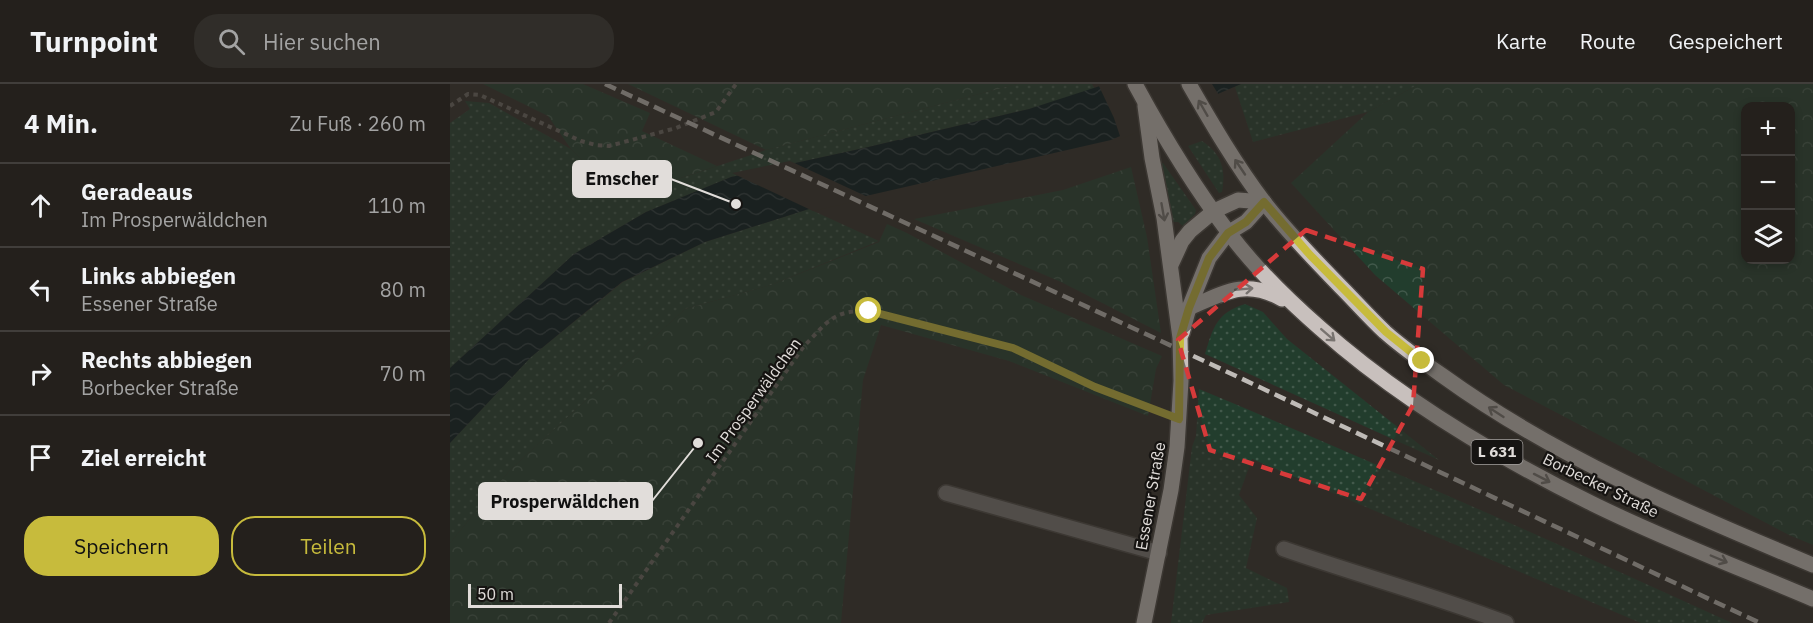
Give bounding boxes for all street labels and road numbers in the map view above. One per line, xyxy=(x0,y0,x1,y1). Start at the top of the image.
street label: Im Prosperwäldchen xyxy=(701,334,805,466)
street label: Essener Straße xyxy=(1131,440,1169,552)
road number: L 631 xyxy=(1472,440,1522,464)
street label: Borbecker Straße xyxy=(1540,448,1662,522)

